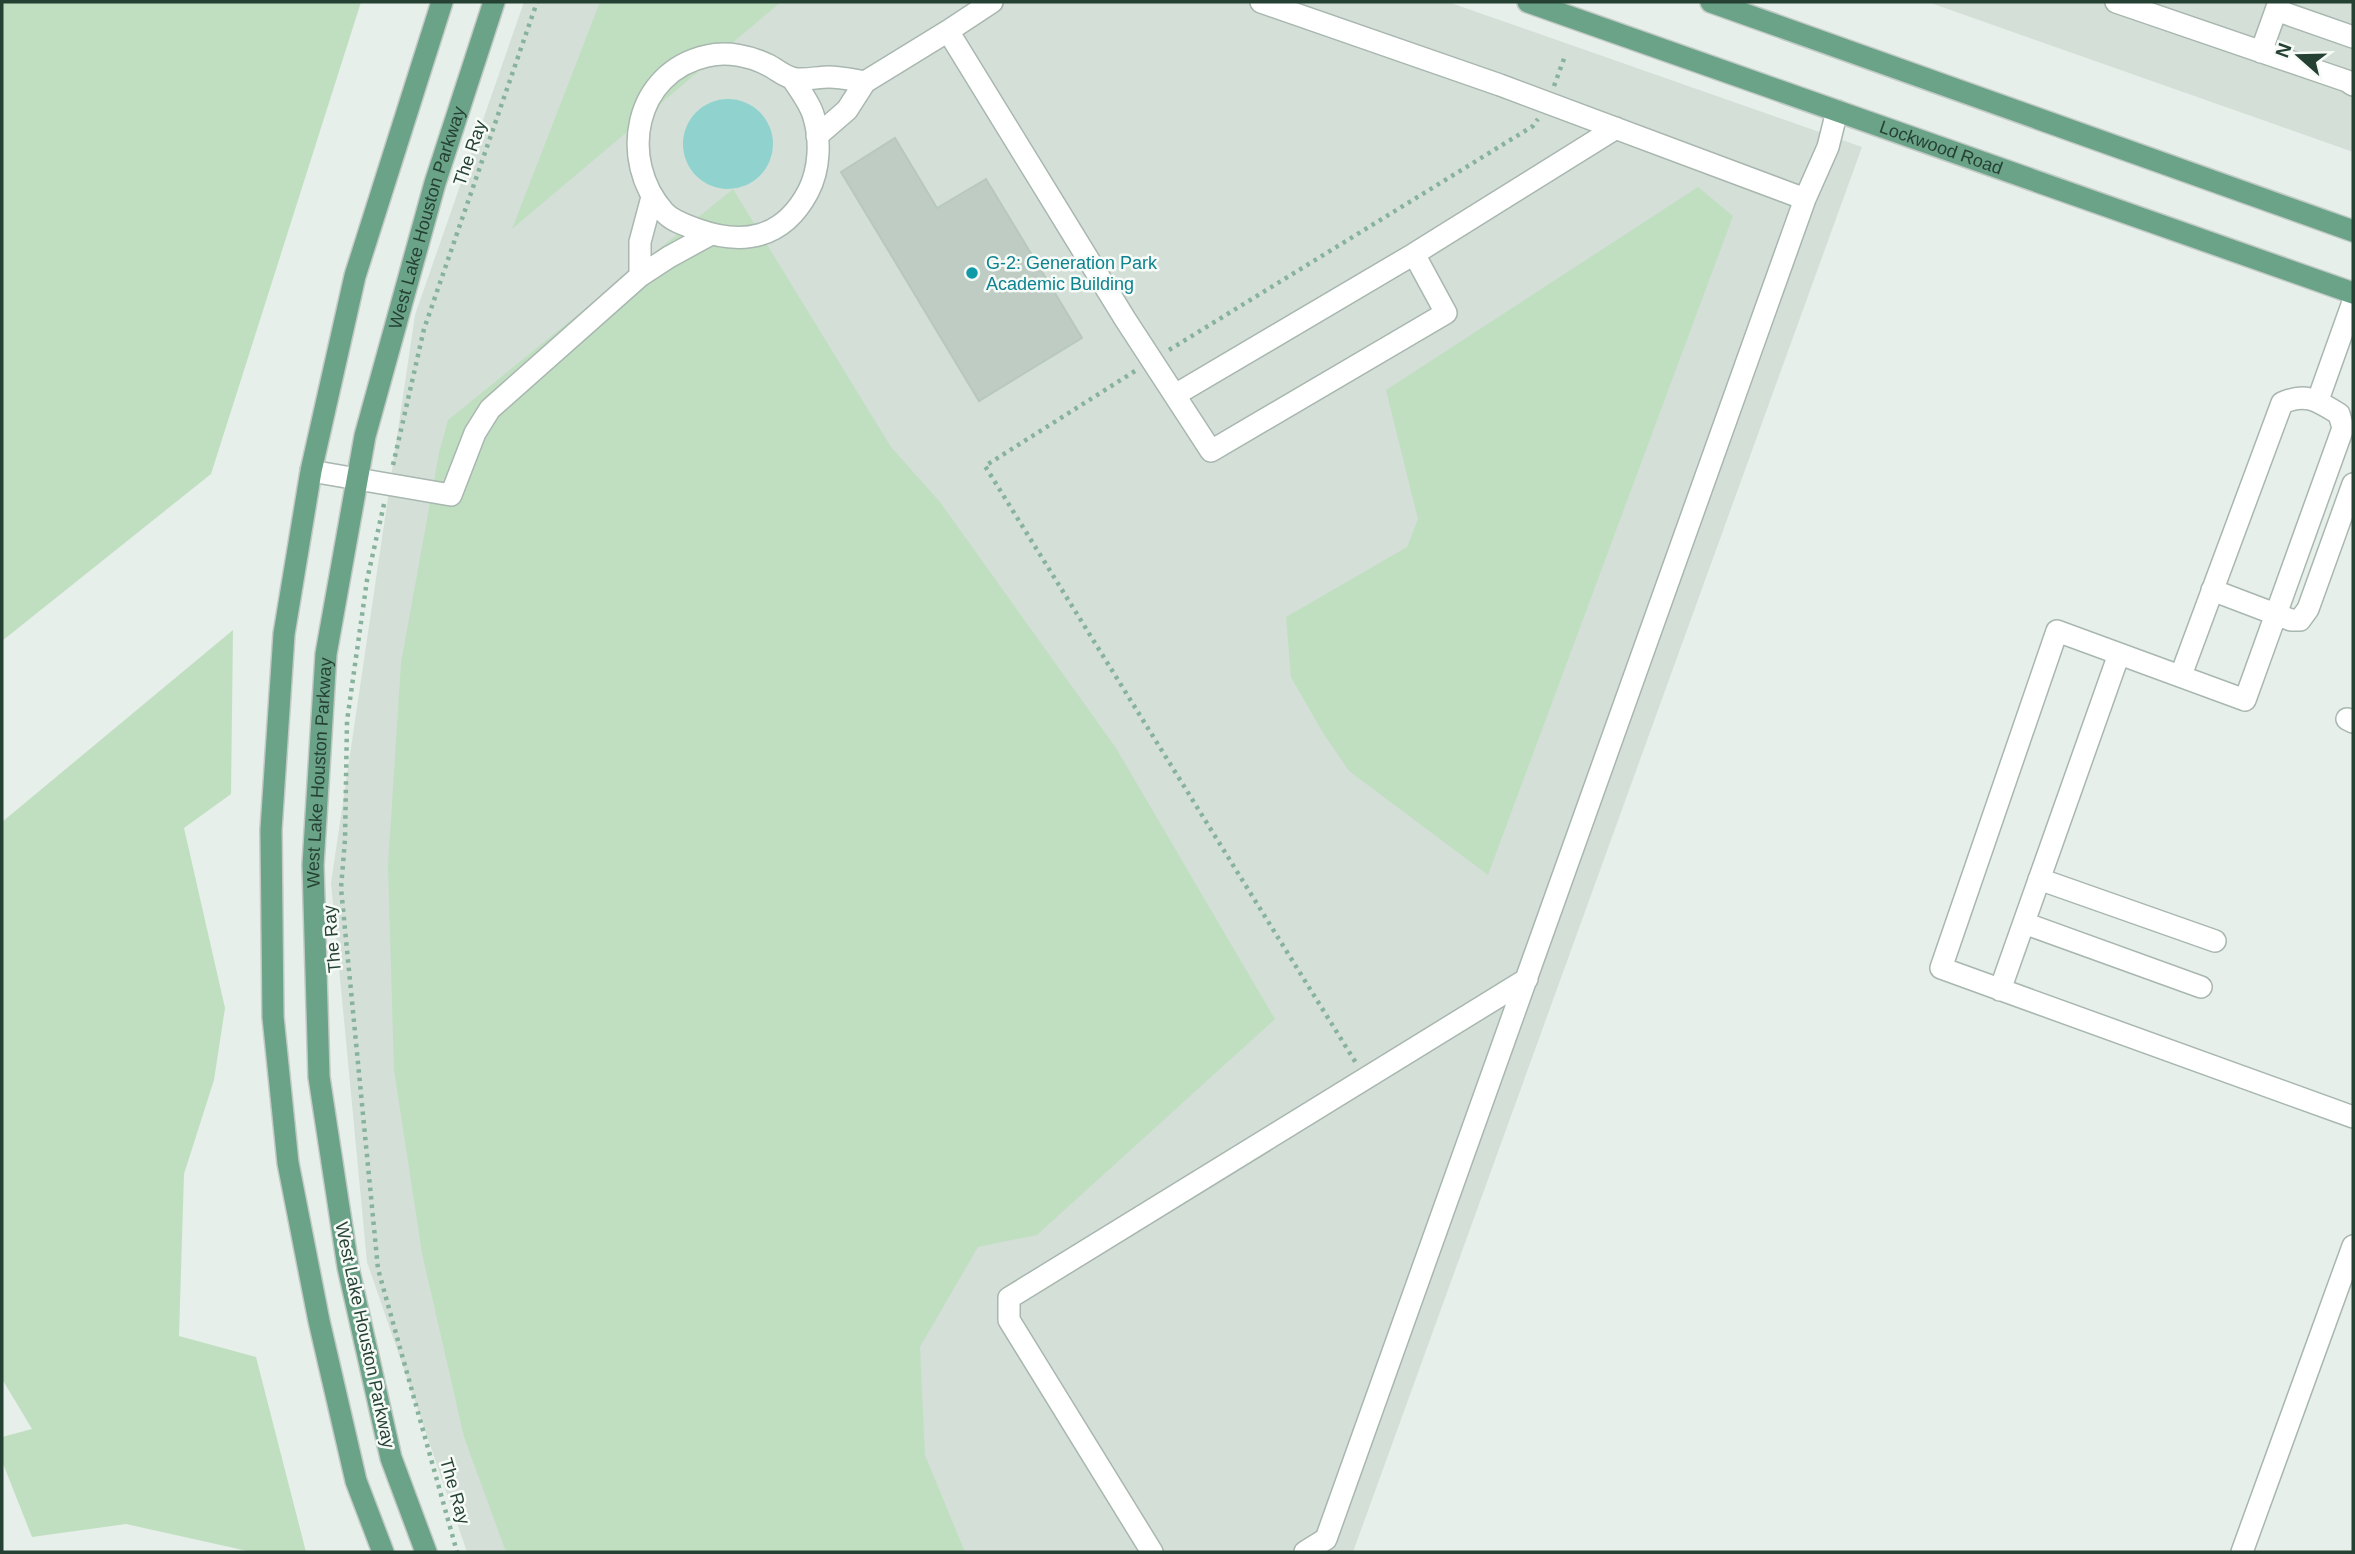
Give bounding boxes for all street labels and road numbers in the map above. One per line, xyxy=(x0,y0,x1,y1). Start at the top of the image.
street label: West Lake Houston Parkway xyxy=(385,104,469,331)
street label: Lockwood Road xyxy=(1877,117,2005,179)
street label: The Ray xyxy=(449,118,491,188)
street label: West Lake Houston Parkway xyxy=(303,657,336,888)
street label: The Ray xyxy=(319,904,345,974)
street label: West Lake Houston Parkway xyxy=(331,1220,399,1450)
street label: The Ray xyxy=(436,1456,474,1526)

